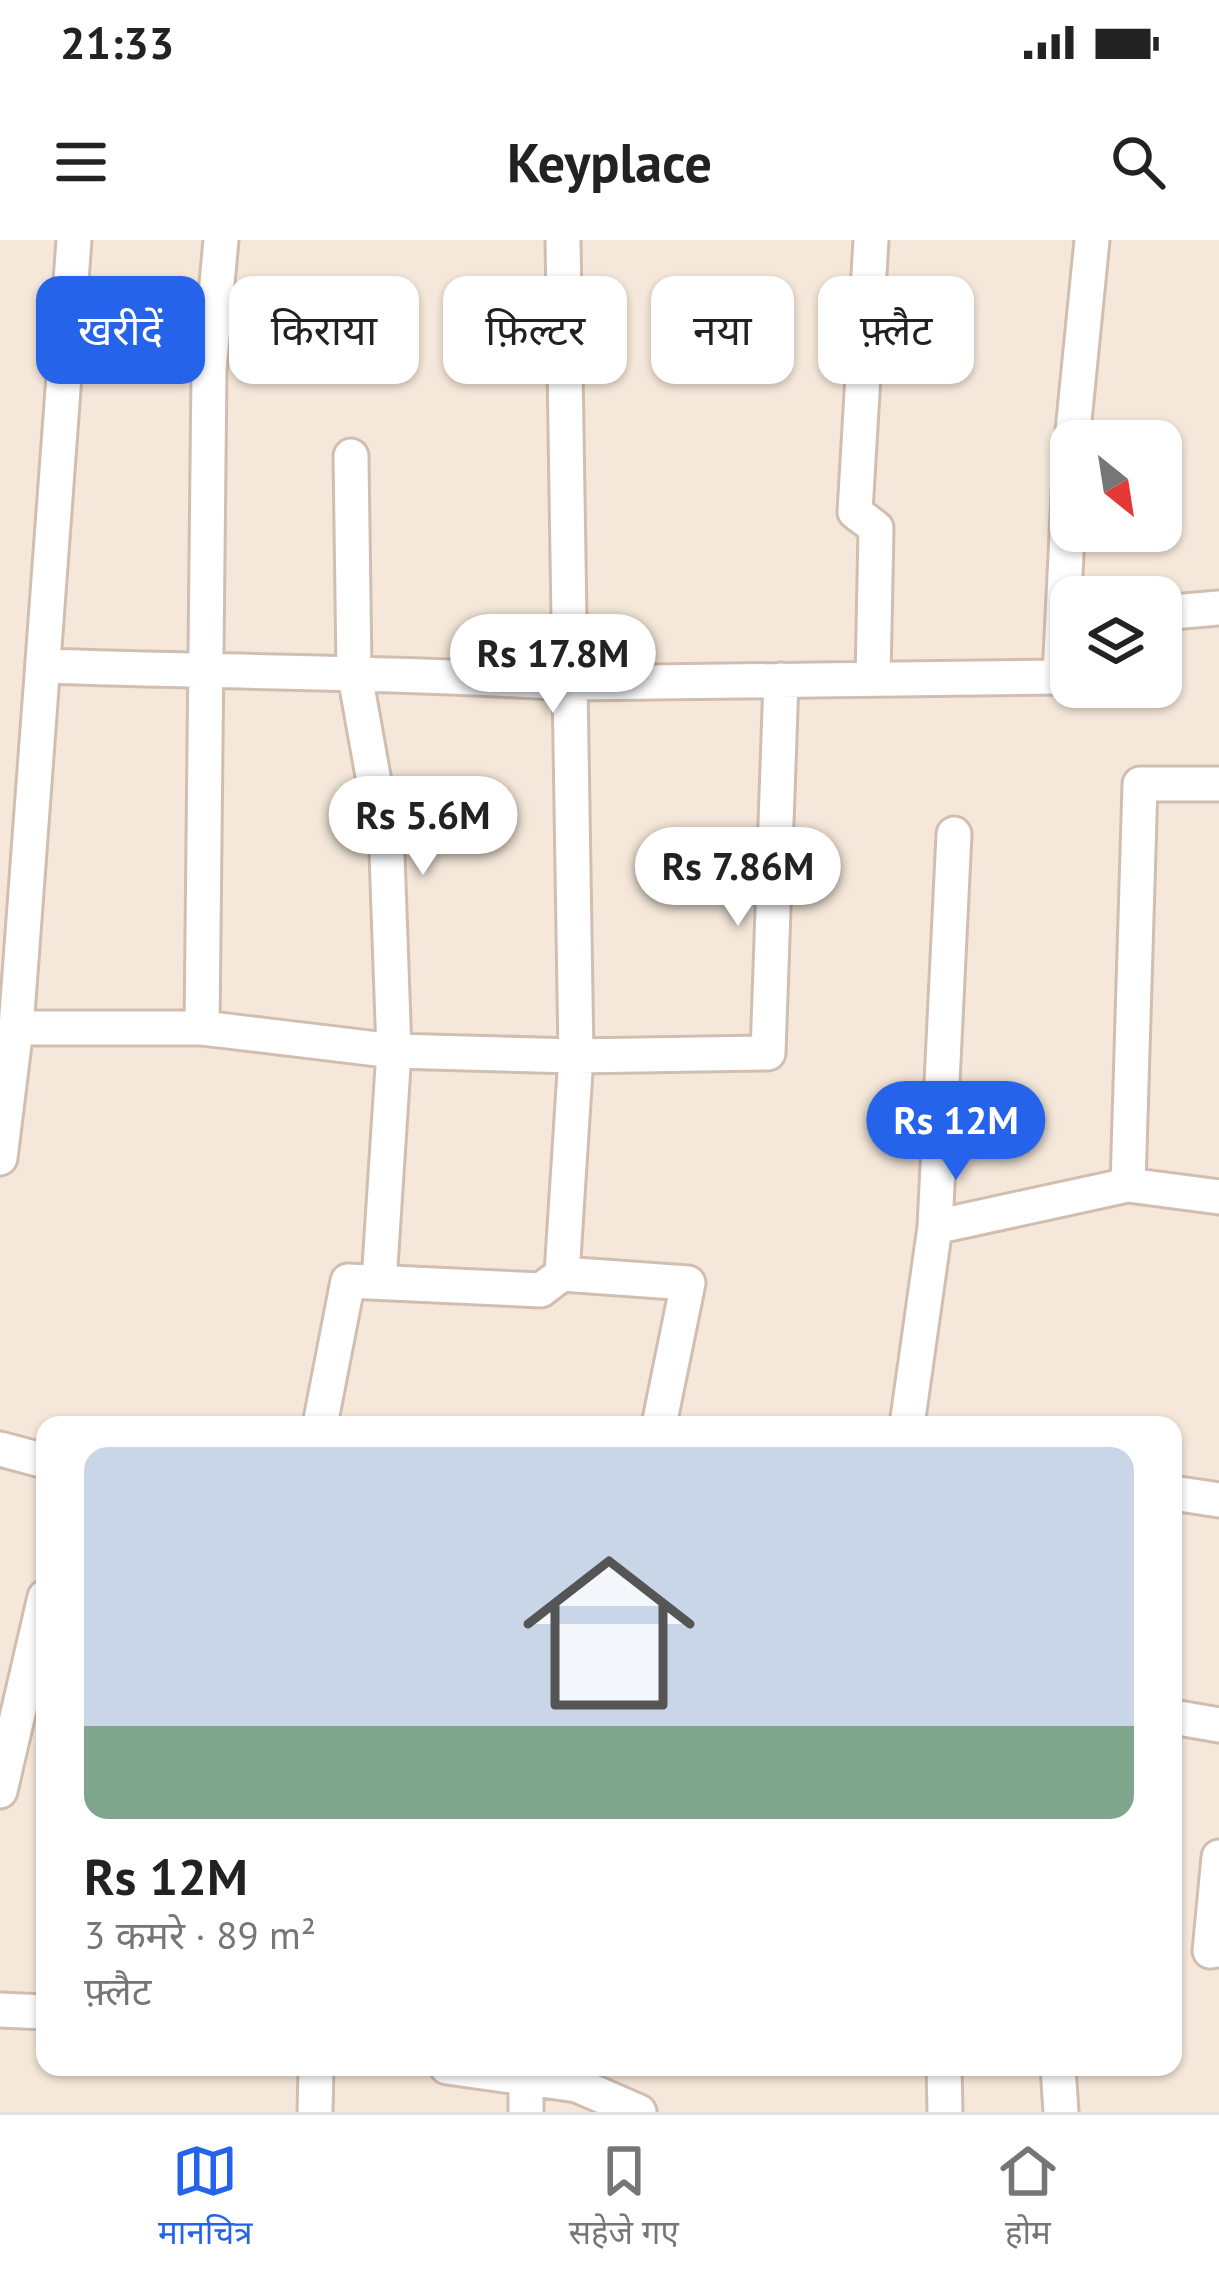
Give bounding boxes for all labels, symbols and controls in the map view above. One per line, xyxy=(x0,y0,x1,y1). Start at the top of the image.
text: 21:33 xyxy=(60,13,174,71)
text: Keyplace xyxy=(507,127,712,197)
icon: menu xyxy=(48,129,114,195)
icon: search xyxy=(1105,129,1171,195)
chip: खरीदें xyxy=(36,276,205,384)
chip: किराया xyxy=(229,276,419,384)
chip: फ़िल्टर xyxy=(443,276,627,384)
chip: नया xyxy=(651,276,794,384)
chip: फ़्लैट xyxy=(818,276,974,384)
north arrow xyxy=(1050,420,1182,552)
map controls xyxy=(1050,420,1182,708)
button: layers xyxy=(1050,576,1182,708)
pin: Rs 17.8M xyxy=(429,614,677,716)
text: Rs 17.8M xyxy=(477,627,629,678)
pin: Rs 5.6M xyxy=(312,776,534,878)
text: Rs 5.6M xyxy=(356,789,490,840)
pin: Rs 7.86M xyxy=(614,827,862,929)
text: Rs 7.86M xyxy=(662,840,814,891)
pin: Rs 12M xyxy=(858,1081,1054,1183)
text: Rs 12M xyxy=(893,1094,1019,1145)
icon: home xyxy=(501,1525,717,1741)
text: Rs 12M xyxy=(84,1843,248,1909)
text: 3 कमरे · 89 m² xyxy=(84,1909,316,1960)
text: फ़्लैट xyxy=(84,1965,151,2016)
tab: मानचित्र xyxy=(158,2138,252,2257)
tab: सहेजे गए xyxy=(569,2138,679,2257)
tab: होम xyxy=(995,2138,1061,2257)

